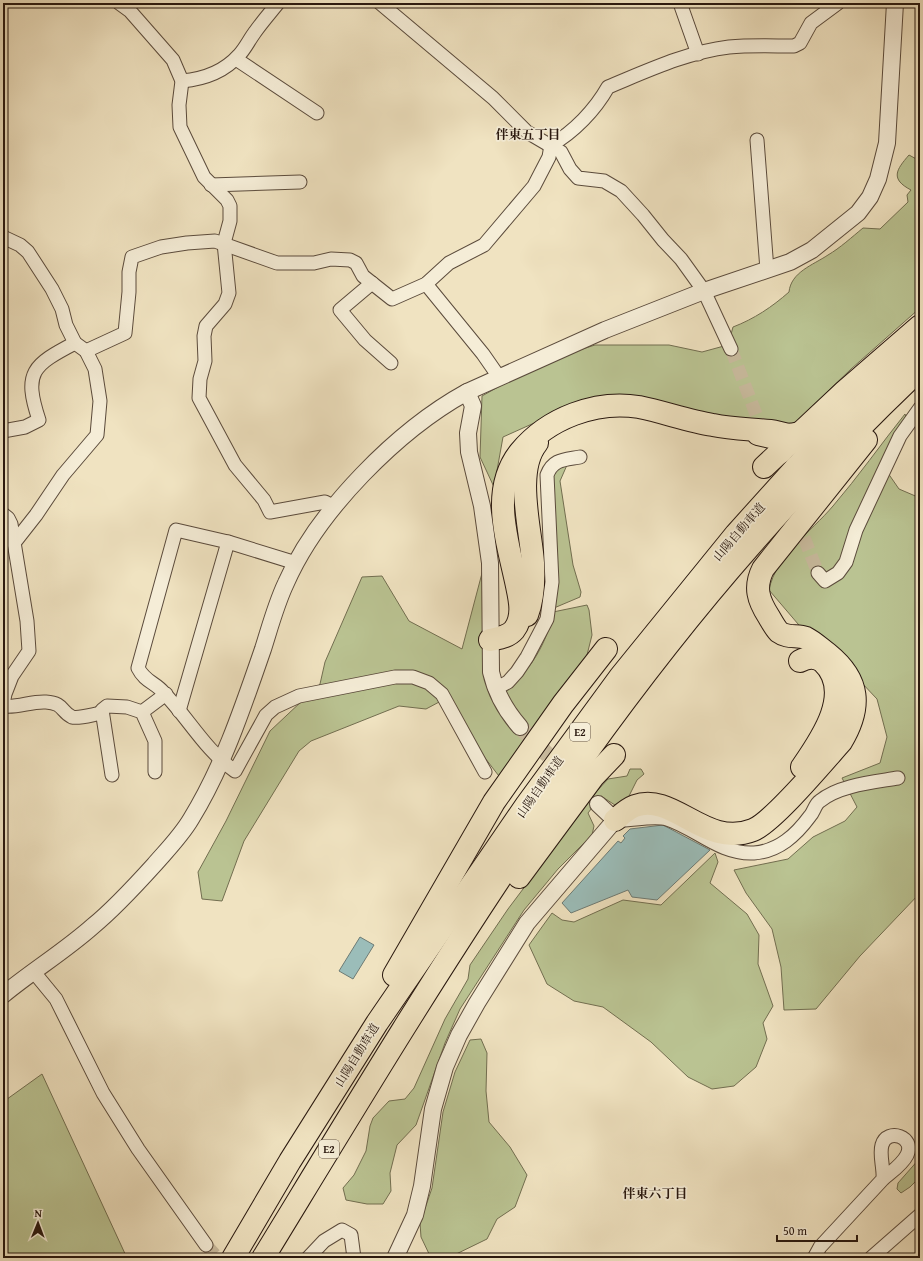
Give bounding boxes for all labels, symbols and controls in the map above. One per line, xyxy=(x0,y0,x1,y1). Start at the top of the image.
district label: 伴東五丁目 xyxy=(495,125,561,144)
street label: 山陽自動車道 xyxy=(709,499,769,564)
road number: E2 xyxy=(570,723,590,741)
street label: 山陽自動車道 xyxy=(512,752,567,821)
street label: 山陽自動車道 xyxy=(330,1020,383,1090)
road number: E2 xyxy=(319,1140,339,1158)
district label: 伴東六丁目 xyxy=(622,1184,688,1203)
north arrow xyxy=(18,1203,58,1243)
text: N xyxy=(34,1205,43,1221)
scale bar xyxy=(777,1217,857,1243)
text: 50 m xyxy=(783,1222,807,1239)

